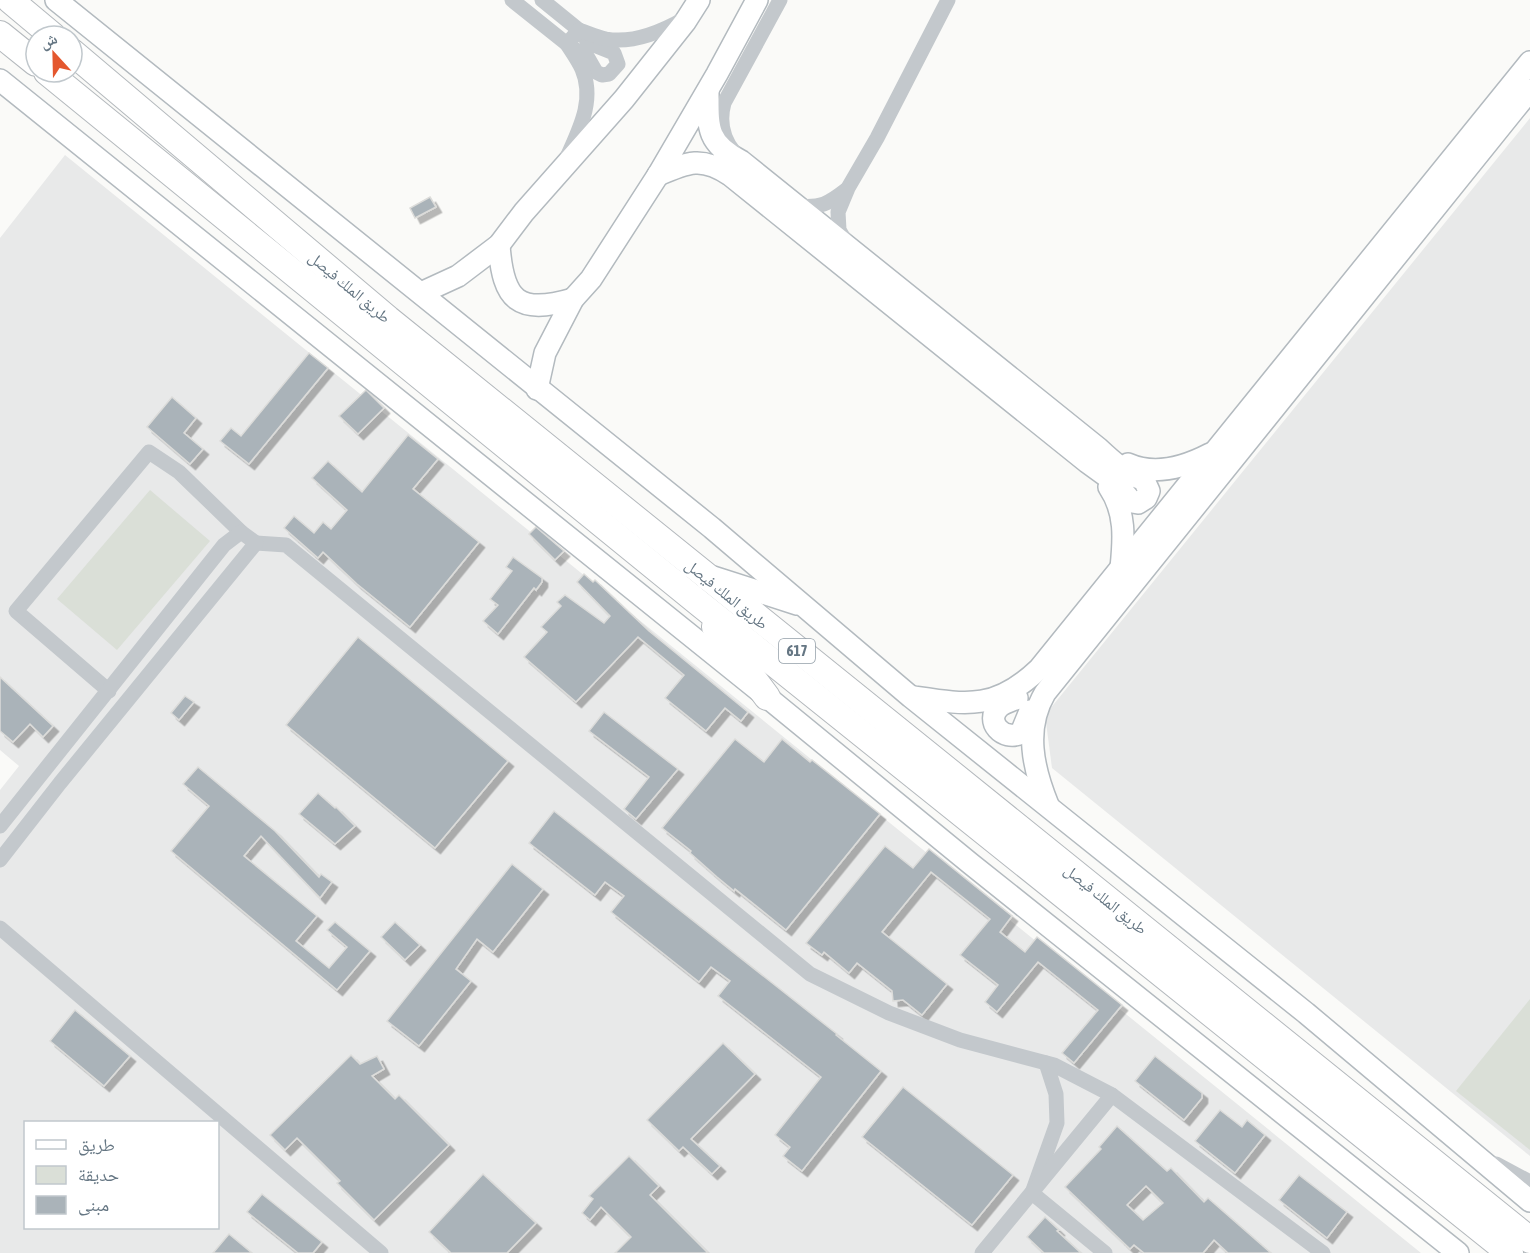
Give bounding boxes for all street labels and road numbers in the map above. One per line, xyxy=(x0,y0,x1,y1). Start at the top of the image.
street label: طريق الملك فيصل xyxy=(304,248,394,328)
street label: طريق الملك فيصل xyxy=(681,555,772,634)
road number: 617 xyxy=(779,639,815,663)
street label: طريق الملك فيصل xyxy=(1060,860,1151,939)

